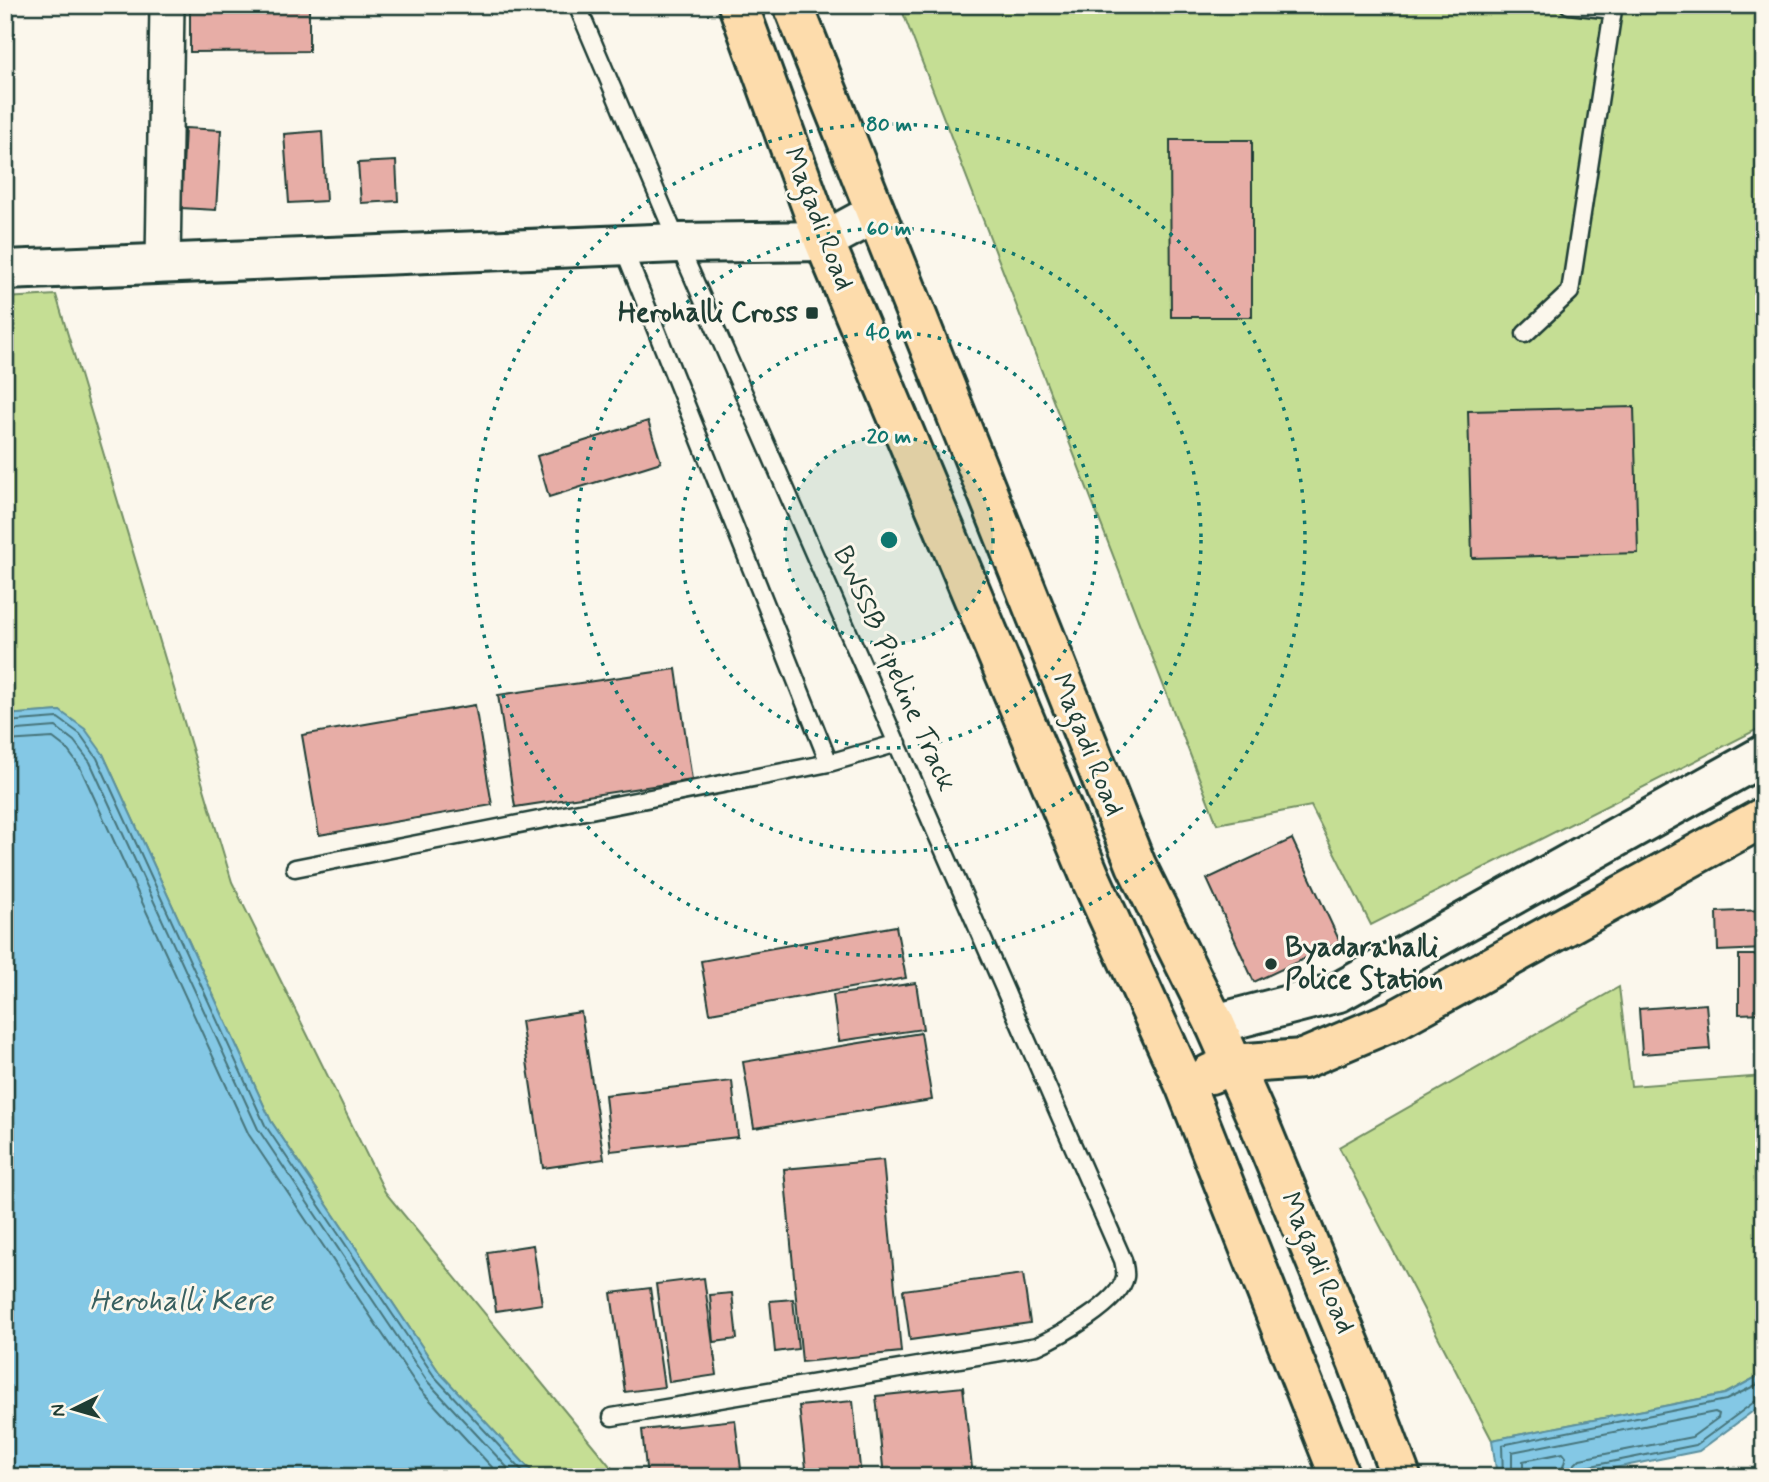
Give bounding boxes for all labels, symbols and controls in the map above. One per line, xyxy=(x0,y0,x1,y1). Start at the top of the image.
text: 80 m xyxy=(866,111,912,139)
street label: Magadi Road xyxy=(771,142,862,297)
text: 60 m xyxy=(866,215,912,243)
place label: Herohalli Cross xyxy=(618,295,798,332)
marker: Herohalli Cross xyxy=(804,305,820,321)
text: 40 m xyxy=(866,319,913,347)
text: 20 m xyxy=(867,423,912,451)
centre of rings xyxy=(877,528,901,552)
street label: BWSSB Pipeline Track xyxy=(823,541,965,798)
street label: Magadi Road xyxy=(1039,668,1132,823)
place label: Byadarahalli Police Station xyxy=(1285,930,1443,999)
marker: Byadarahalli Police Station xyxy=(1263,956,1279,972)
street label: Magadi Road xyxy=(1268,1187,1363,1341)
water label: Herohalli Kere xyxy=(90,1282,274,1321)
north arrow xyxy=(38,1374,108,1444)
text: N xyxy=(46,1403,72,1418)

